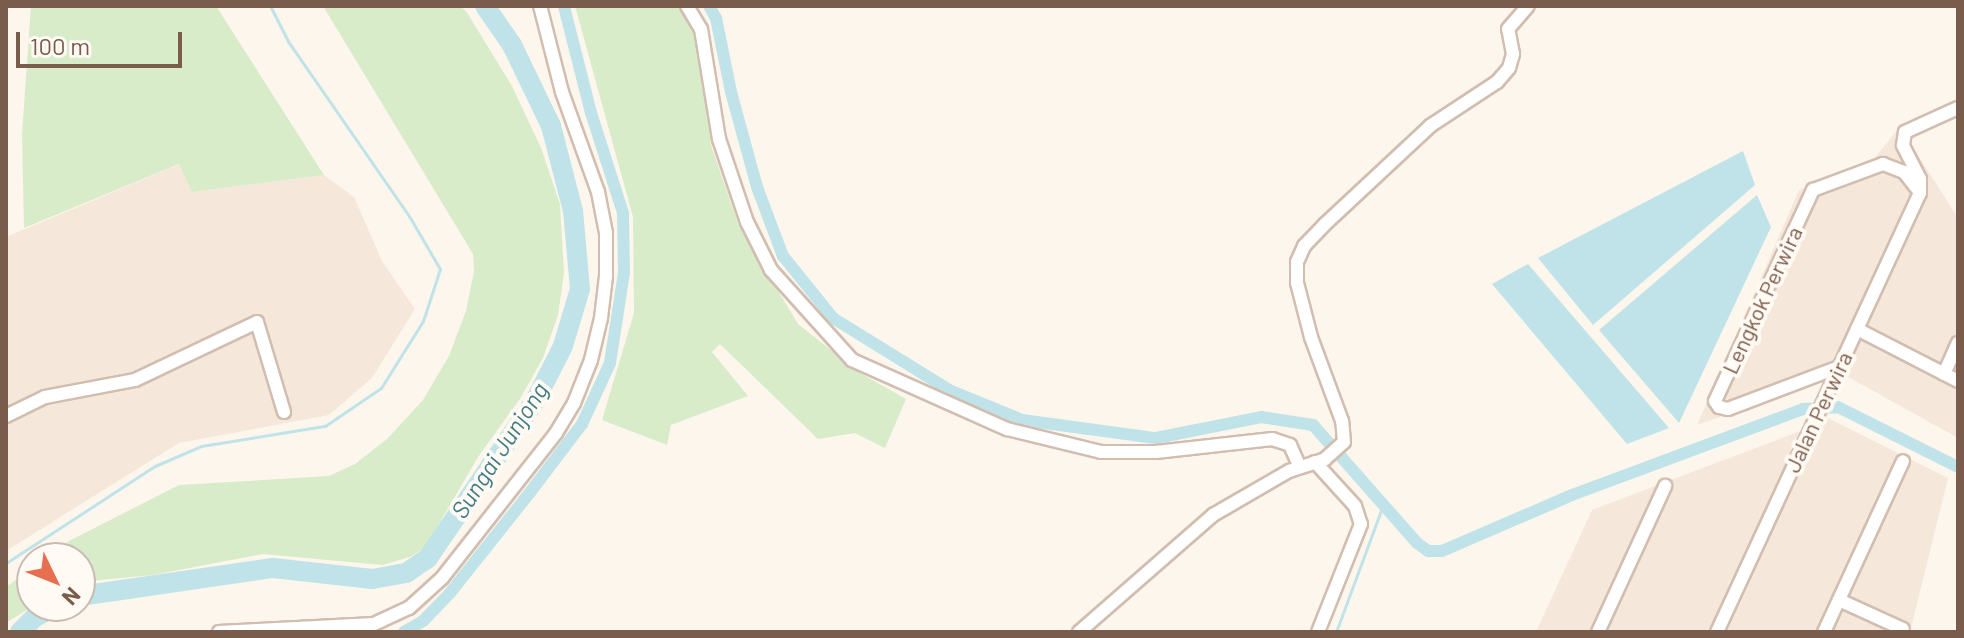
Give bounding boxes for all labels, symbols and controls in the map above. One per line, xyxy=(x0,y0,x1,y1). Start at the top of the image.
scale bar xyxy=(20,16,186,66)
text: 100 m xyxy=(30,31,90,60)
street label: Lengkok Perwira xyxy=(1716,222,1808,378)
street label: Jalan Perwira xyxy=(1779,347,1857,477)
water label: Sungai Junjong xyxy=(444,377,554,523)
north arrow xyxy=(16,542,96,622)
text: N xyxy=(58,583,87,611)

